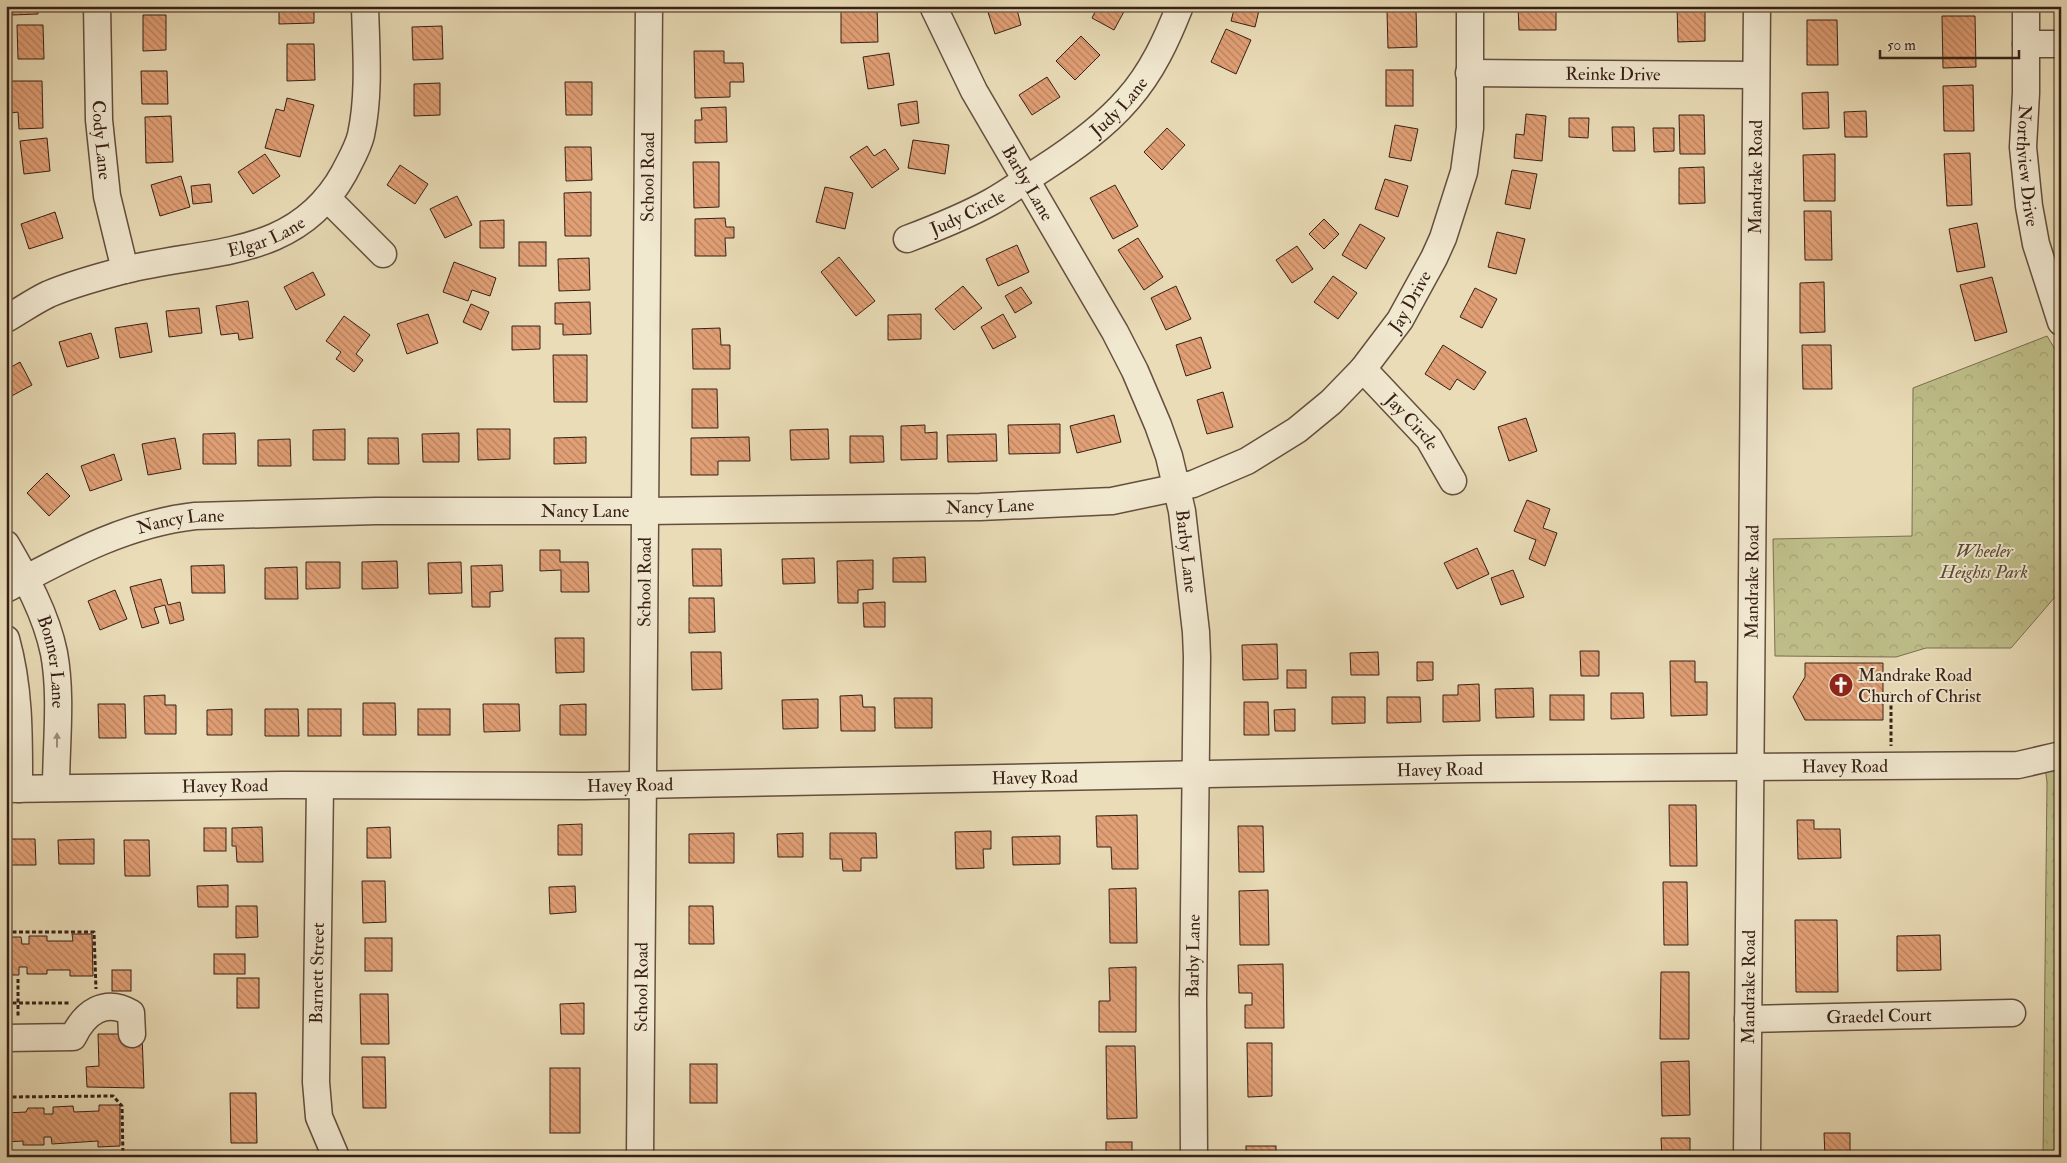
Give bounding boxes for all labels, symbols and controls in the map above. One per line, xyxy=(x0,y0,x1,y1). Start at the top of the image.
scale bar xyxy=(1880,28,2018,60)
text: 50 m xyxy=(1887,36,1916,55)
street label: Reinke Drive xyxy=(1565,63,1661,86)
street label: Judy Lane xyxy=(1085,72,1154,143)
street label: Cody Lane xyxy=(87,100,116,181)
street label: Northview Drive xyxy=(2011,104,2044,229)
street label: Mandrake Road xyxy=(1744,120,1768,234)
street label: School Road xyxy=(636,132,660,222)
street label: Barby Lane xyxy=(996,141,1059,226)
street label: Judy Circle xyxy=(926,185,1010,241)
street label: Elgar Lane xyxy=(226,211,310,263)
street label: Jay Drive xyxy=(1383,266,1437,338)
street label: Jay Circle xyxy=(1379,388,1444,455)
street label: Nancy Lane xyxy=(946,494,1035,519)
street label: Nancy Lane xyxy=(541,500,630,523)
street label: Nancy Lane xyxy=(134,504,225,540)
street label: Barby Lane xyxy=(1170,508,1202,595)
street label: Mandrake Road xyxy=(1740,525,1764,639)
street label: School Road xyxy=(633,537,657,627)
park label: Wheeler Heights Park xyxy=(1939,540,2028,584)
street label: Bonner Lane xyxy=(32,612,69,709)
place label: Mandrake Road Church of Christ xyxy=(1858,664,1982,708)
church icon: Mandrake Road Church of Christ xyxy=(1828,672,1854,698)
one-way arrow xyxy=(53,731,61,747)
street label: Havey Road xyxy=(1802,755,1888,779)
street label: Havey Road xyxy=(1396,758,1483,782)
street label: Havey Road xyxy=(991,766,1078,790)
street label: Havey Road xyxy=(587,773,674,798)
street label: Havey Road xyxy=(182,774,268,798)
street label: Barby Lane xyxy=(1181,914,1206,998)
street label: Barnett Street xyxy=(305,922,330,1024)
street label: Mandrake Road xyxy=(1737,930,1761,1044)
street label: School Road xyxy=(630,942,654,1032)
street label: Graedel Court xyxy=(1826,1004,1932,1029)

